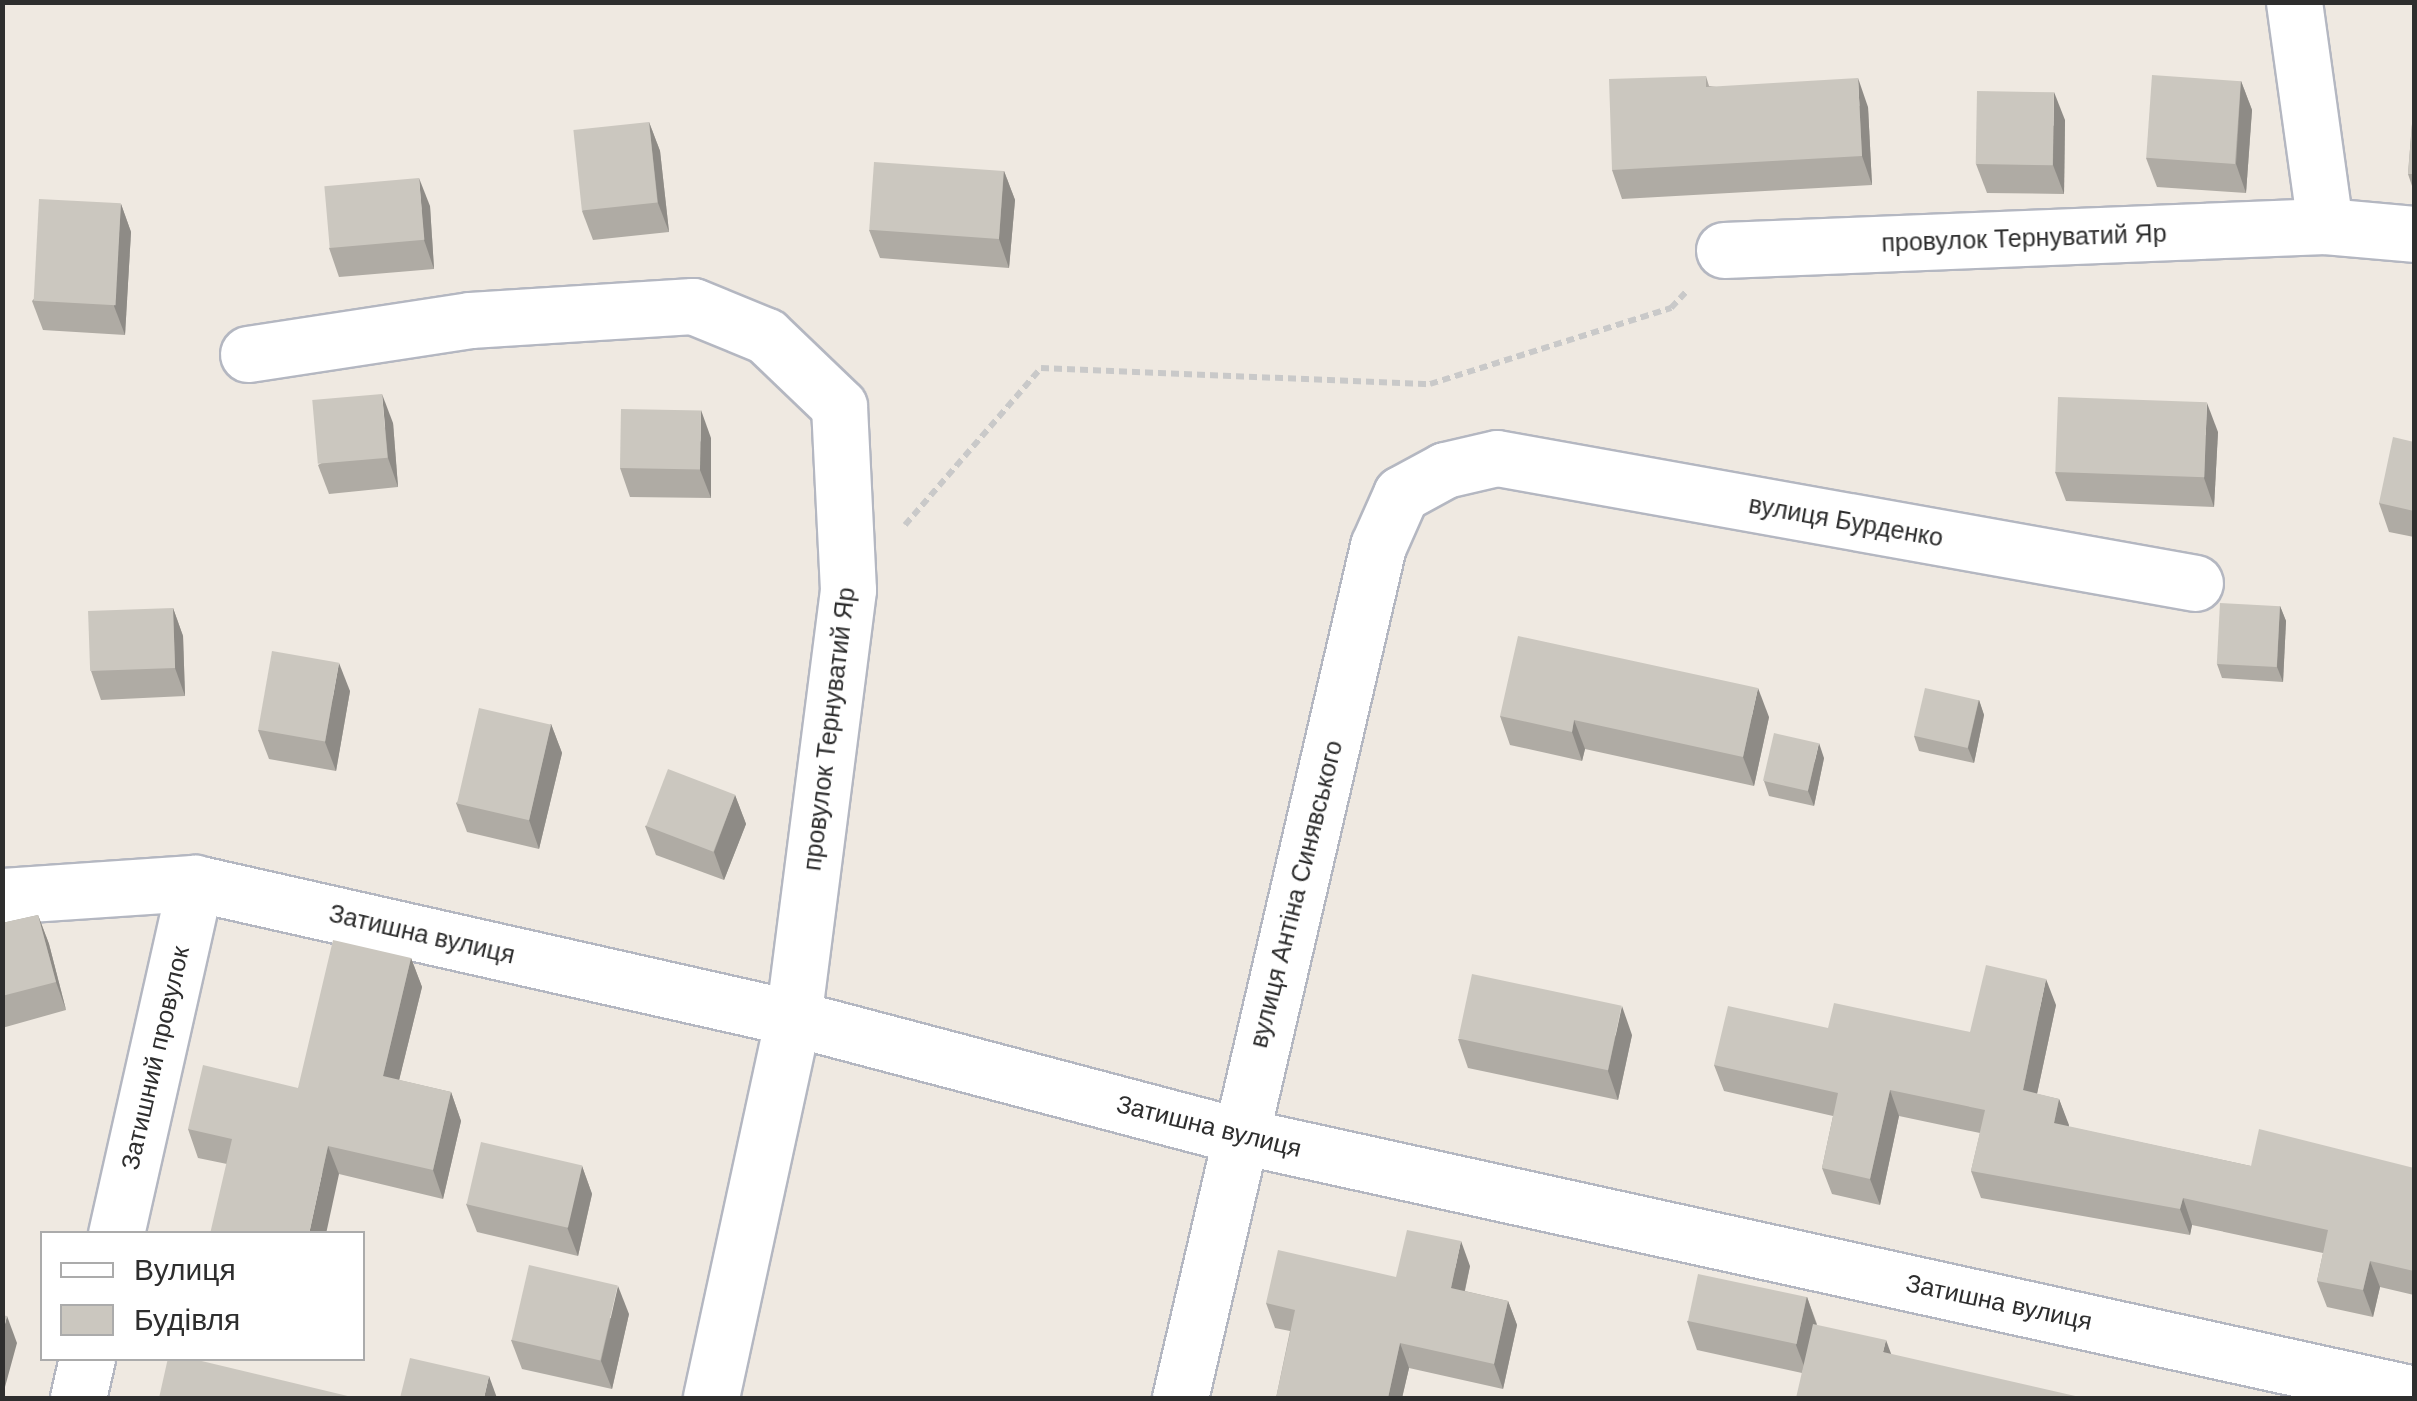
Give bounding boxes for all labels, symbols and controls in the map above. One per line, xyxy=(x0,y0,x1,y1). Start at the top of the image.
street label: провулок Тернуватий Яр xyxy=(1881,218,2167,258)
street label: вулиця Бурденко xyxy=(1746,489,1946,553)
street label: провулок Тернуватий Яр xyxy=(797,586,861,872)
street label: вулиця Антіна Синявського xyxy=(1243,737,1349,1051)
street label: Затишна вулиця xyxy=(326,898,518,970)
street label: Затишний провулок xyxy=(115,943,195,1173)
street label: Затишна вулиця xyxy=(1113,1089,1305,1163)
legend xyxy=(40,1231,365,1361)
text: Вулиця xyxy=(134,1253,236,1286)
street label: Затишна вулиця xyxy=(1903,1268,2095,1336)
text: Будівля xyxy=(134,1303,240,1336)

